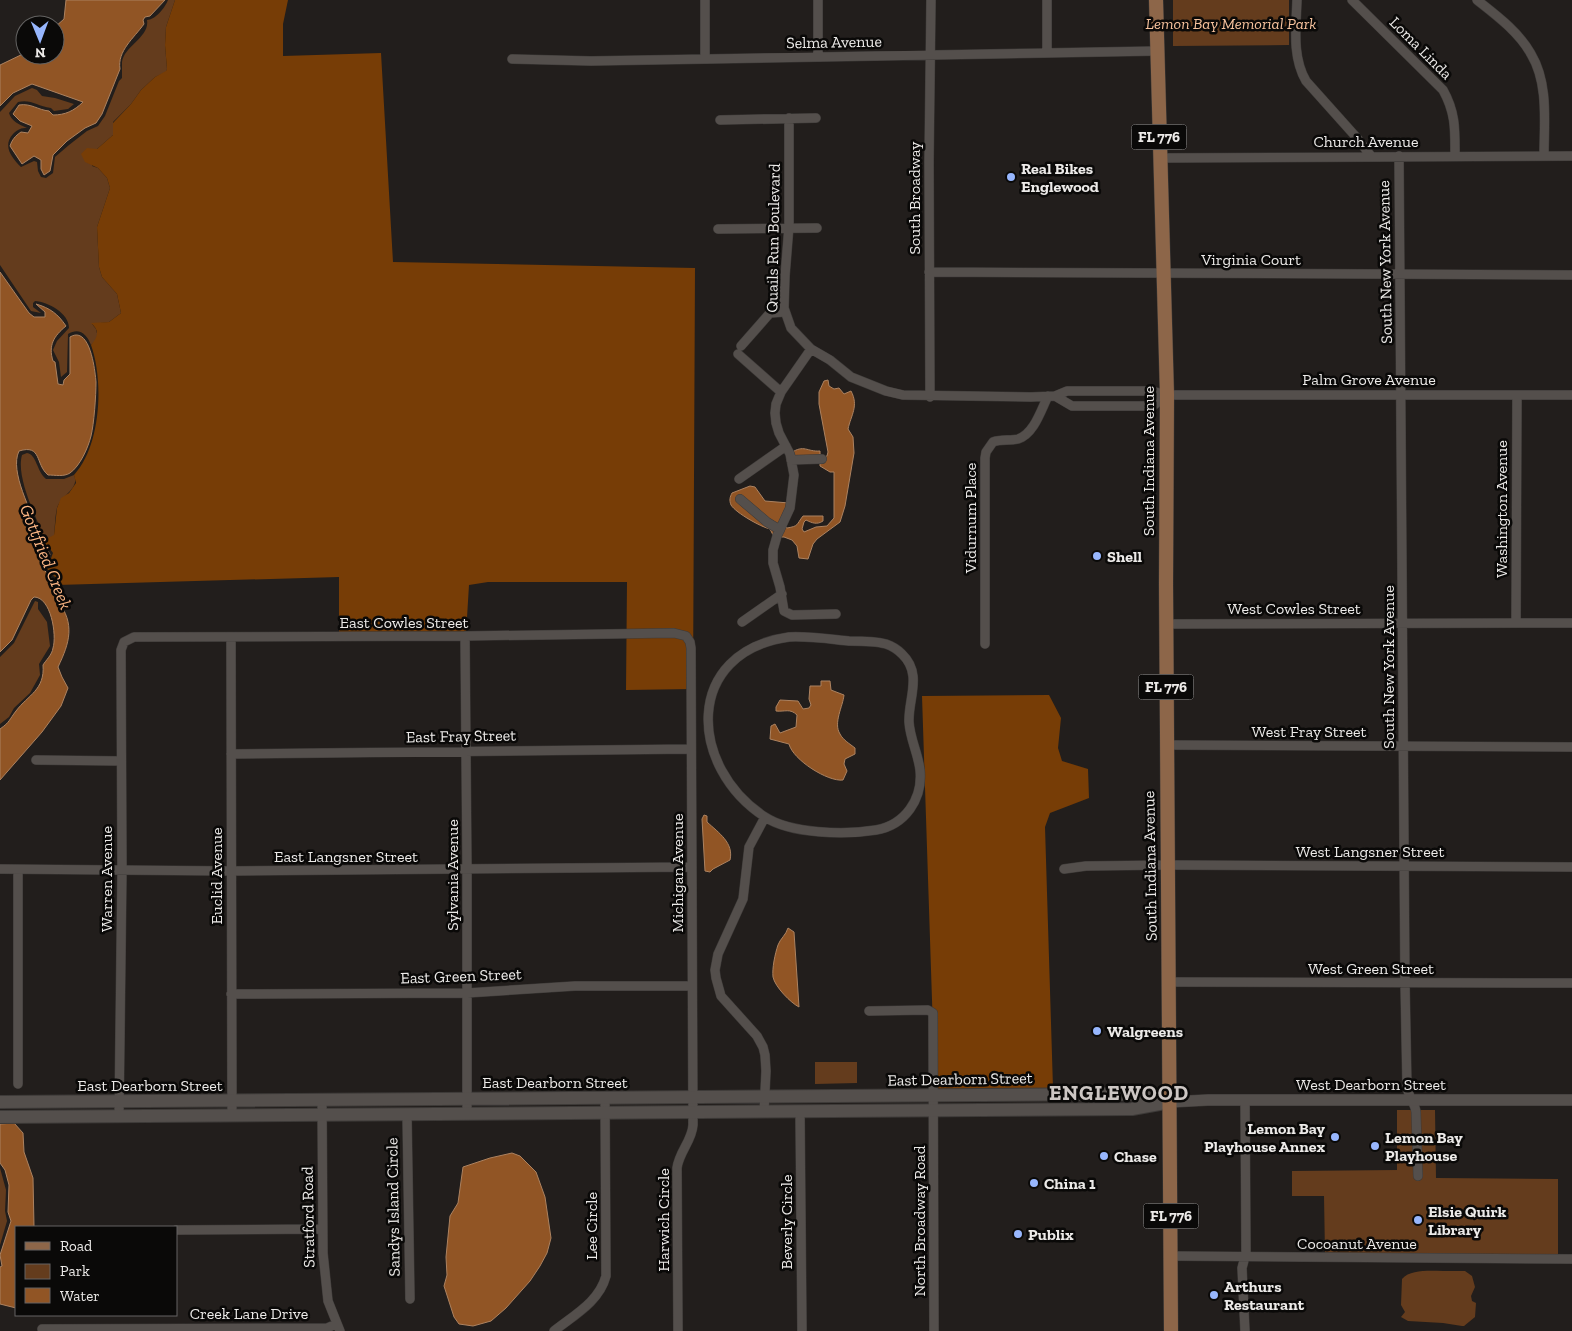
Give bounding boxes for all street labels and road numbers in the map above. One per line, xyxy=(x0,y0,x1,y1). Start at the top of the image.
street label: Loma Linda xyxy=(1386,13,1457,84)
street label: Selma Avenue xyxy=(786,32,882,52)
road number: FL 776 xyxy=(1132,124,1186,150)
street label: Church Avenue xyxy=(1313,132,1419,151)
street label: South Broadway xyxy=(905,141,924,254)
street label: Quails Run Boulevard xyxy=(762,163,784,313)
street label: South New York Avenue xyxy=(1374,180,1396,344)
street label: Virginia Court xyxy=(1200,250,1301,269)
street label: Palm Grove Avenue xyxy=(1302,370,1436,389)
street label: South Indiana Avenue xyxy=(1139,386,1158,536)
street label: Washington Avenue xyxy=(1492,440,1511,578)
street label: Vidurnum Place xyxy=(961,463,980,574)
street label: South New York Avenue xyxy=(1379,585,1398,749)
street label: West Cowles Street xyxy=(1227,599,1361,618)
street label: East Cowles Street xyxy=(340,613,468,632)
road number: FL 776 xyxy=(1138,674,1194,700)
street label: West Fray Street xyxy=(1252,722,1367,741)
street label: East Fray Street xyxy=(406,726,516,746)
street label: South Indiana Avenue xyxy=(1139,791,1161,941)
street label: Michigan Avenue xyxy=(668,814,687,932)
street label: Sylvania Avenue xyxy=(443,819,462,931)
street label: Warren Avenue xyxy=(97,826,116,932)
street label: Euclid Avenue xyxy=(207,827,226,925)
street label: West Langsner Street xyxy=(1296,842,1444,861)
street label: East Langsner Street xyxy=(274,847,418,866)
street label: West Green Street xyxy=(1308,959,1434,978)
street label: East Green Street xyxy=(400,964,522,988)
street label: East Dearborn Street xyxy=(887,1068,1033,1090)
street label: East Dearborn Street xyxy=(482,1073,628,1092)
street label: West Dearborn Street xyxy=(1296,1075,1446,1094)
street label: East Dearborn Street xyxy=(77,1076,223,1095)
street label: Sandys Island Circle xyxy=(382,1137,404,1277)
street label: North Broadway Road xyxy=(910,1145,929,1297)
street label: Stratford Road xyxy=(298,1166,318,1268)
street label: Harwich Circle xyxy=(654,1168,673,1272)
street label: Beverly Circle xyxy=(777,1174,796,1270)
street label: Lee Circle xyxy=(582,1192,601,1260)
road number: FL 776 xyxy=(1144,1204,1198,1228)
street label: Cocoanut Avenue xyxy=(1297,1234,1417,1253)
street label: Creek Lane Drive xyxy=(190,1304,308,1323)

